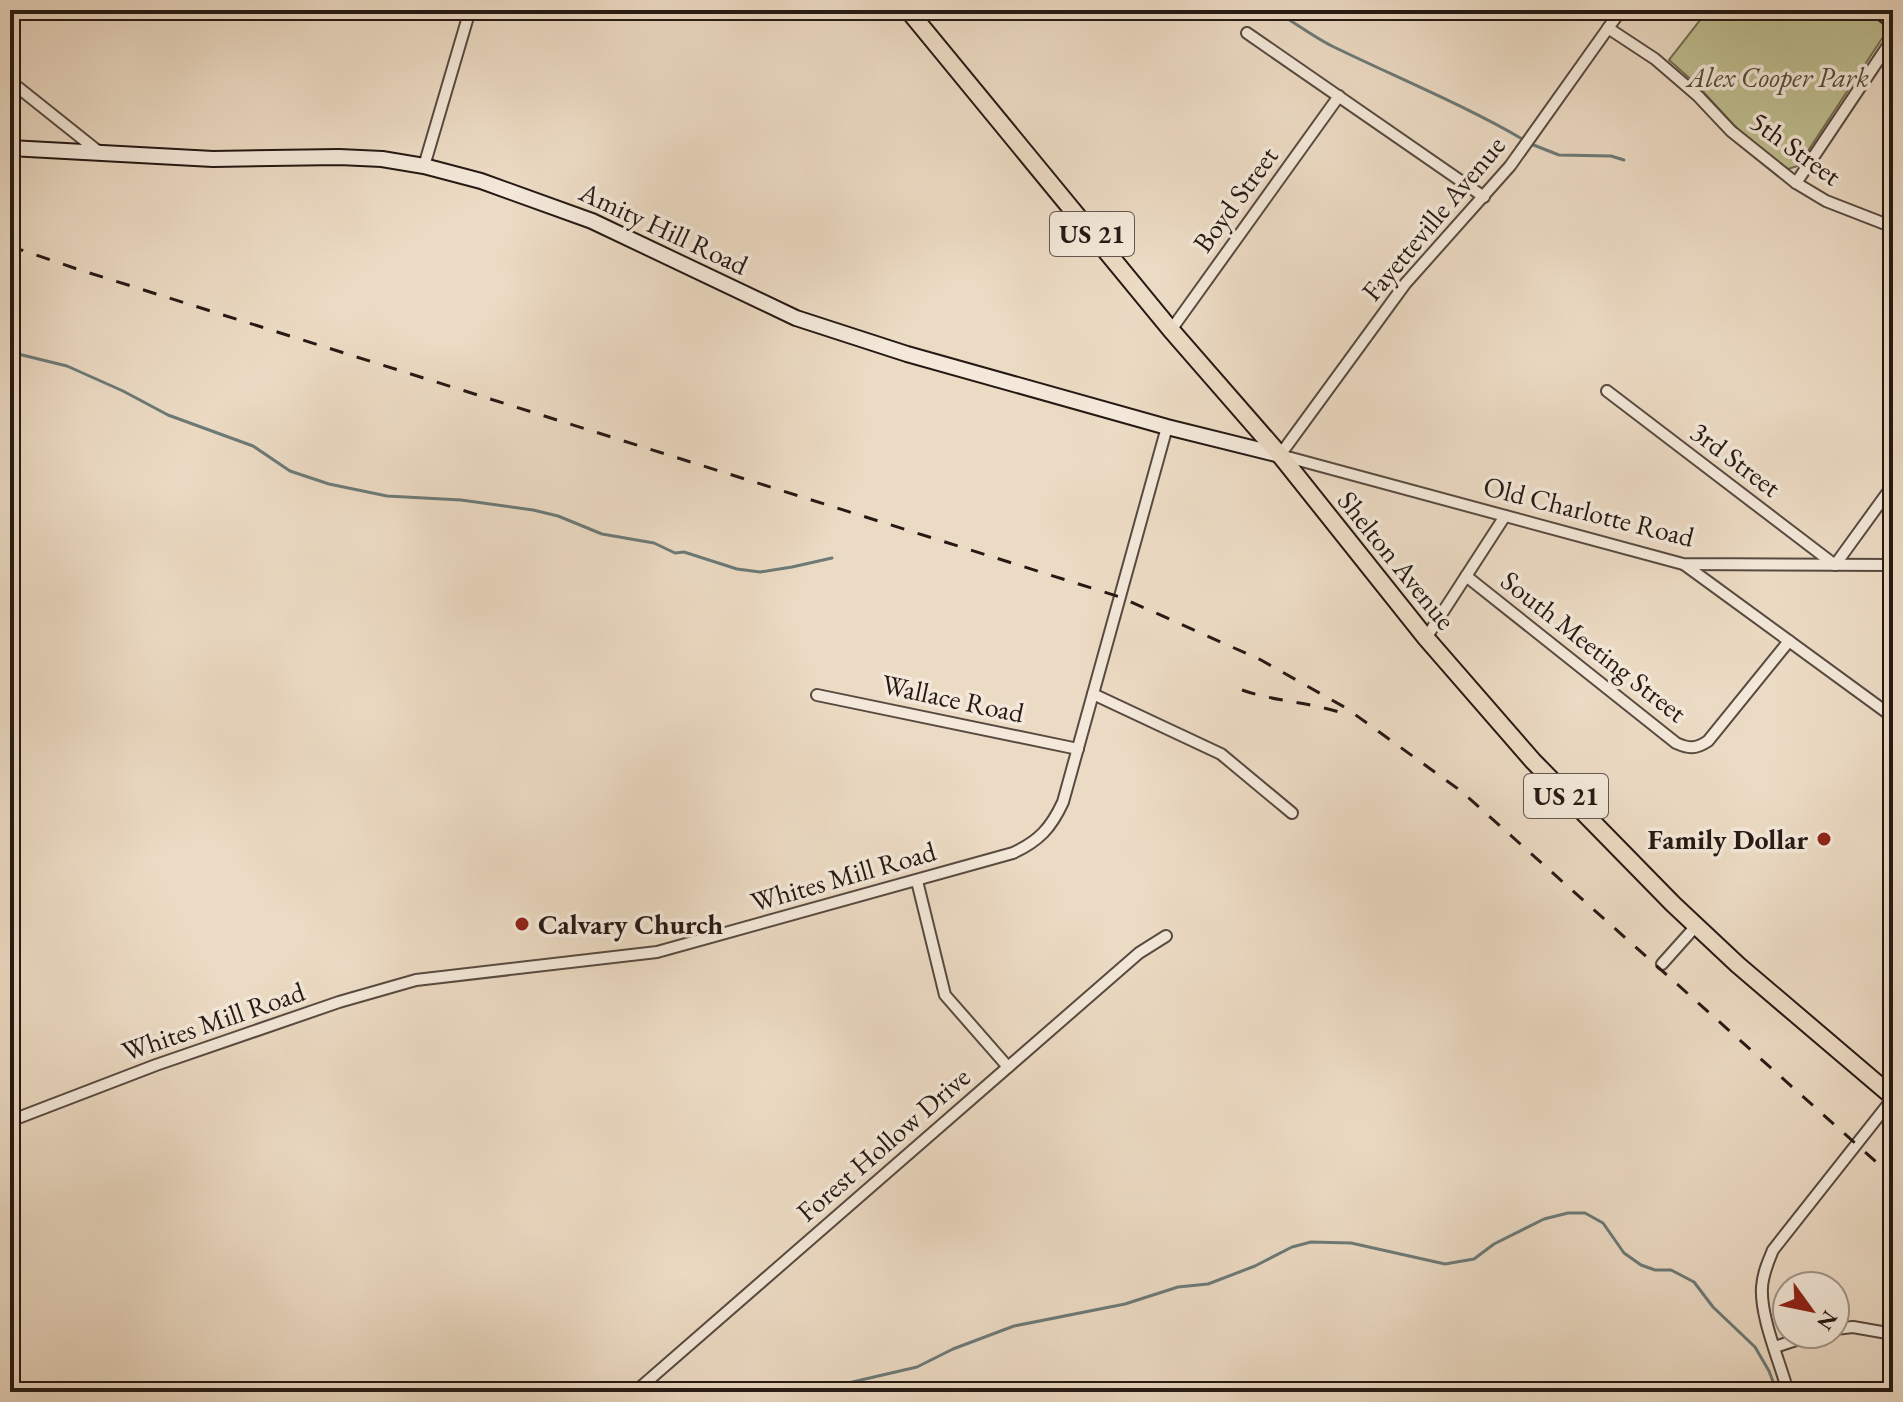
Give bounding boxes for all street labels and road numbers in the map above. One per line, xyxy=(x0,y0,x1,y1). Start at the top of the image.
street label: 5th Street xyxy=(1743,103,1849,193)
street label: Fayetteville Avenue xyxy=(1353,128,1513,308)
street label: Boyd Street xyxy=(1184,139,1286,259)
street label: Amity Hill Road xyxy=(573,173,755,283)
road number: US 21 xyxy=(1050,212,1134,256)
street label: 3rd Street xyxy=(1684,413,1789,505)
street label: Old Charlotte Road xyxy=(1480,467,1699,555)
street label: Shelton Avenue xyxy=(1330,483,1464,637)
street label: South Meeting Street xyxy=(1494,562,1694,730)
street label: Wallace Road xyxy=(879,665,1028,731)
road number: US 21 xyxy=(1524,774,1608,818)
street label: Whites Mill Road xyxy=(746,832,941,920)
street label: Whites Mill Road xyxy=(117,973,310,1069)
street label: Forest Hollow Drive xyxy=(789,1059,977,1229)

